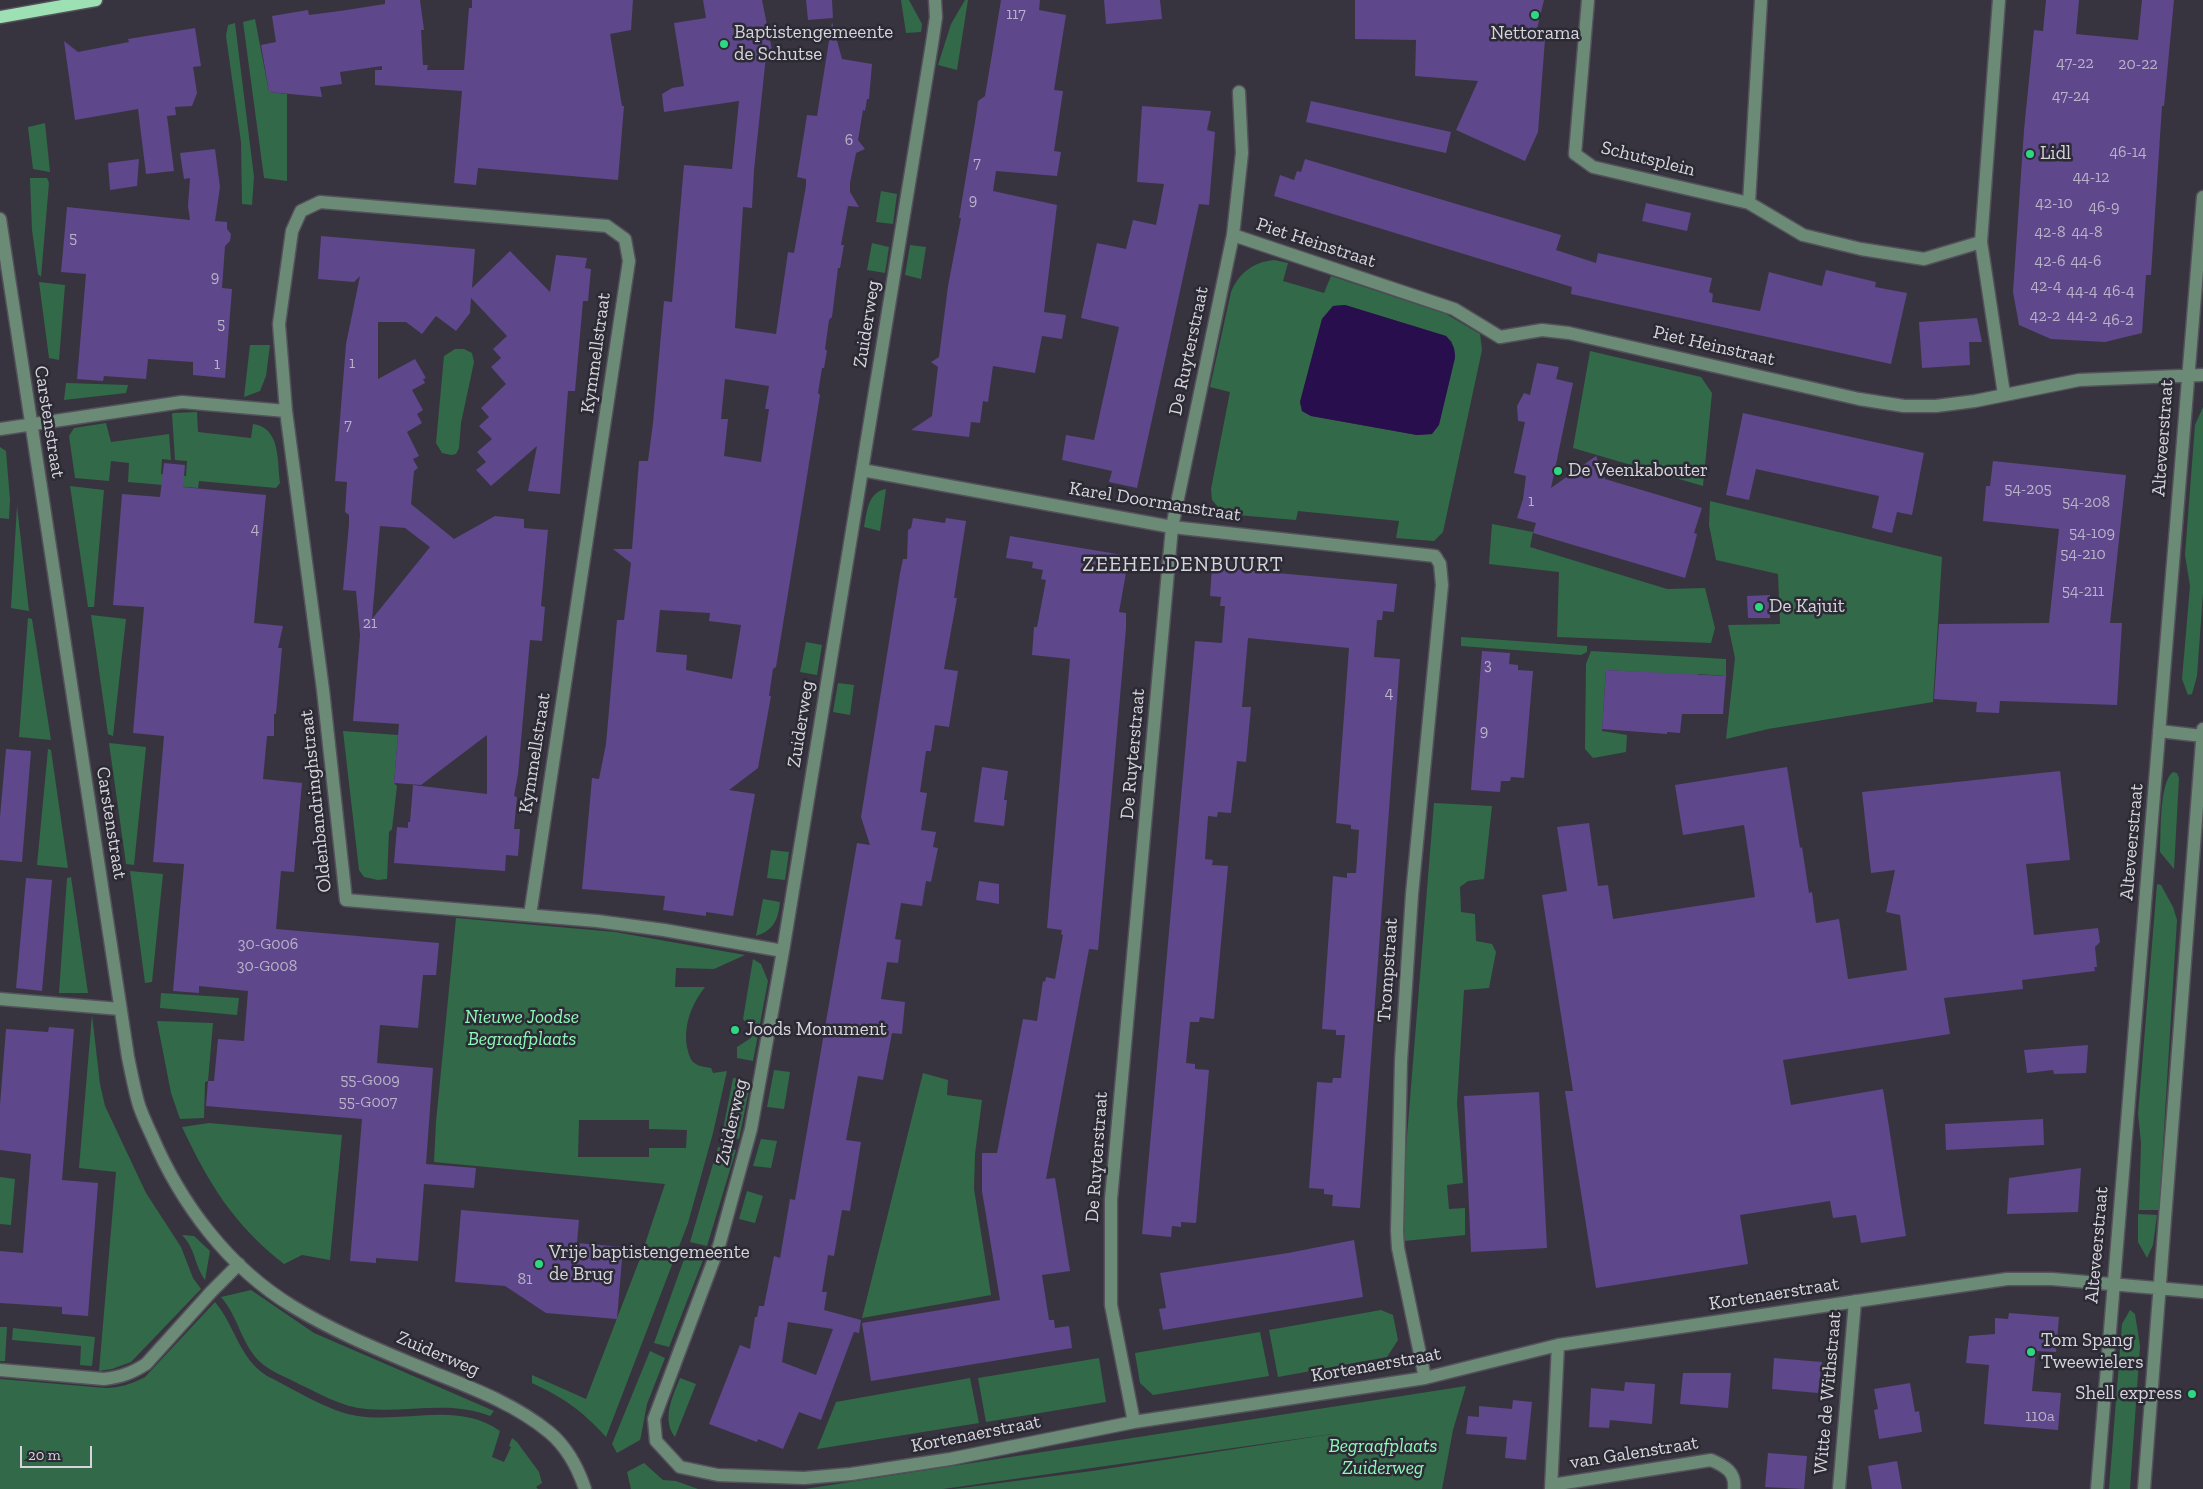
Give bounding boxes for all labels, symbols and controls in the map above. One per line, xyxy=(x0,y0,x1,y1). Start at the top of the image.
house number: 117 xyxy=(1006,4,1026,24)
marker: Nettorama xyxy=(1529,9,1541,21)
place label: Baptistengemeente de Schutse xyxy=(734,22,893,66)
place label: Nettorama xyxy=(1490,23,1580,45)
marker: Baptistengemeente de Schutse xyxy=(718,38,730,50)
house number: 47-22 xyxy=(2056,53,2094,73)
house number: 20-22 xyxy=(2118,54,2158,74)
house number: 47-24 xyxy=(2052,86,2090,106)
house number: 6 xyxy=(845,130,853,150)
street label: Schutsplein xyxy=(1599,136,1697,182)
house number: 46-14 xyxy=(2109,142,2147,162)
place label: Lidl xyxy=(2040,143,2071,165)
marker: Lidl xyxy=(2024,148,2036,160)
house number: 7 xyxy=(973,153,981,173)
house number: 44-12 xyxy=(2073,167,2109,187)
house number: 9 xyxy=(969,190,977,210)
house number: 42-10 xyxy=(2035,193,2073,213)
house number: 46-9 xyxy=(2088,197,2120,217)
street label: Piet Heinstraat xyxy=(1253,213,1379,273)
house number: 42-8 xyxy=(2034,222,2066,242)
house number: 44-8 xyxy=(2071,222,2103,242)
house number: 5 xyxy=(69,228,77,248)
house number: 42-6 xyxy=(2035,251,2065,271)
house number: 44-6 xyxy=(2070,251,2102,271)
house number: 9 xyxy=(211,267,219,287)
house number: 42-4 xyxy=(2030,276,2062,296)
street label: Zuiderweg xyxy=(849,279,885,369)
house number: 44-4 xyxy=(2066,281,2098,301)
house number: 46-4 xyxy=(2103,281,2135,301)
street label: De Ruyterstraat xyxy=(1164,284,1214,418)
street label: Kymmellstraat xyxy=(576,291,616,415)
house number: 42-2 xyxy=(2030,306,2060,326)
house number: 44-2 xyxy=(2067,306,2097,326)
house number: 46-2 xyxy=(2103,310,2133,330)
house number: 5 xyxy=(217,314,225,334)
street label: Piet Heinstraat xyxy=(1651,321,1777,371)
house number: 1 xyxy=(349,353,355,373)
house number: 1 xyxy=(214,354,220,374)
street label: Carstenstraat xyxy=(29,364,69,480)
street label: Alteveerstraat xyxy=(2148,379,2178,497)
house number: 7 xyxy=(344,415,352,435)
place label: De Veenkabouter xyxy=(1568,460,1708,482)
marker: De Veenkabouter xyxy=(1552,465,1564,477)
street label: Karel Doormanstraat xyxy=(1067,477,1243,527)
house number: 54-205 xyxy=(2004,479,2052,499)
house number: 1 xyxy=(1528,491,1534,511)
house number: 54-208 xyxy=(2062,492,2110,512)
house number: 4 xyxy=(251,519,259,539)
house number: 54-109 xyxy=(2069,523,2115,543)
house number: 54-210 xyxy=(2060,544,2106,564)
district label: ZEEHELDENBUURT xyxy=(1081,552,1285,578)
house number: 54-211 xyxy=(2062,581,2104,601)
place label: De Kajuit xyxy=(1769,596,1845,618)
marker: De Kajuit xyxy=(1753,601,1765,613)
house number: 21 xyxy=(363,613,377,633)
house number: 3 xyxy=(1484,655,1492,675)
street label: Zuiderweg xyxy=(783,679,819,769)
house number: 4 xyxy=(1385,683,1393,703)
street label: De Ruyterstraat xyxy=(1116,688,1150,820)
street label: Kymmellstraat xyxy=(514,691,556,815)
street label: Oldenbandringhstraat xyxy=(295,709,337,893)
house number: 9 xyxy=(1480,721,1488,741)
street label: Carstenstraat xyxy=(91,765,131,881)
street label: Alteveerstraat xyxy=(2116,783,2148,901)
street label: Trompstraat xyxy=(1373,917,1403,1023)
house number: 30-G006 xyxy=(238,934,298,954)
house number: 30-G008 xyxy=(237,956,297,976)
park label: Nieuwe Joodse Begraafplaats xyxy=(465,1007,579,1051)
place label: Joods Monument xyxy=(745,1019,887,1041)
marker: Joods Monument xyxy=(729,1024,741,1036)
house number: 55-G009 xyxy=(340,1070,400,1090)
street label: Zuiderweg xyxy=(711,1077,753,1167)
street label: De Ruyterstraat xyxy=(1081,1091,1113,1223)
house number: 55-G007 xyxy=(339,1092,397,1112)
street label: Alteveerstraat xyxy=(2081,1186,2113,1304)
place label: Vrije baptistengemeente de Brug xyxy=(549,1242,750,1286)
marker: Vrije baptistengemeente de Brug xyxy=(533,1258,545,1270)
house number: 81 xyxy=(518,1269,532,1289)
street label: Kortenaerstraat xyxy=(1707,1272,1841,1316)
street label: Witte de Withstraat xyxy=(1810,1311,1846,1475)
street label: Zuiderweg xyxy=(393,1326,483,1382)
place label: Tom Spang Tweewielers xyxy=(2041,1330,2144,1374)
street label: Kortenaerstraat xyxy=(1309,1342,1443,1388)
marker: Tom Spang Tweewielers xyxy=(2025,1346,2037,1358)
place label: Shell express xyxy=(2075,1383,2182,1405)
marker: Shell express xyxy=(2186,1388,2198,1400)
house number: 110a xyxy=(2025,1406,2055,1426)
street label: Kortenaerstraat xyxy=(909,1410,1043,1458)
street label: van Galenstraat xyxy=(1568,1432,1700,1474)
scale bar xyxy=(22,1436,95,1468)
park label: Begraafplaats Zuiderweg xyxy=(1329,1436,1437,1480)
text: 20 m xyxy=(28,1446,61,1464)

